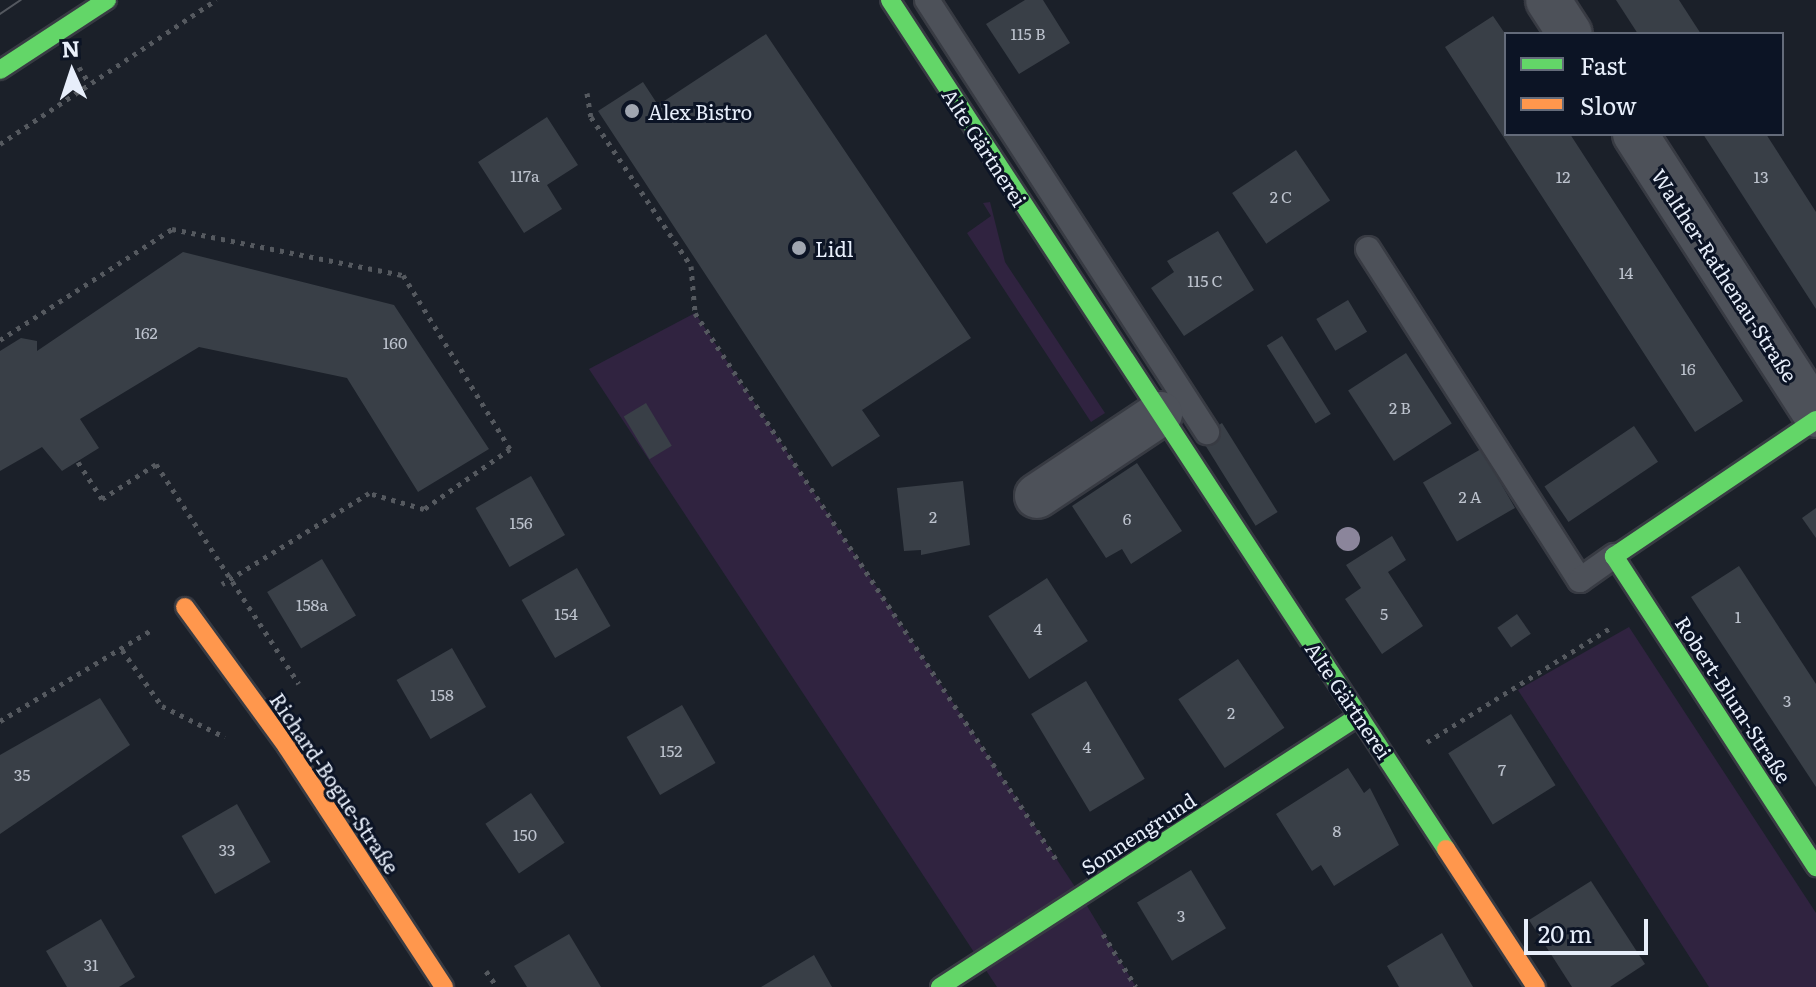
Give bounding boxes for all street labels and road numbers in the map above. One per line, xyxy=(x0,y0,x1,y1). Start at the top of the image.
street label: Alte Gärtnerei xyxy=(938,83,1032,211)
street label: Walther-Rathenau-Straße xyxy=(1647,164,1803,386)
street label: Robert-Blum-Straße xyxy=(1671,611,1797,787)
street label: Alte Gärtnerei xyxy=(1301,637,1397,763)
street label: Richard-Bogue-Straße xyxy=(266,688,404,878)
street label: Sonnengrund xyxy=(1076,787,1200,879)

